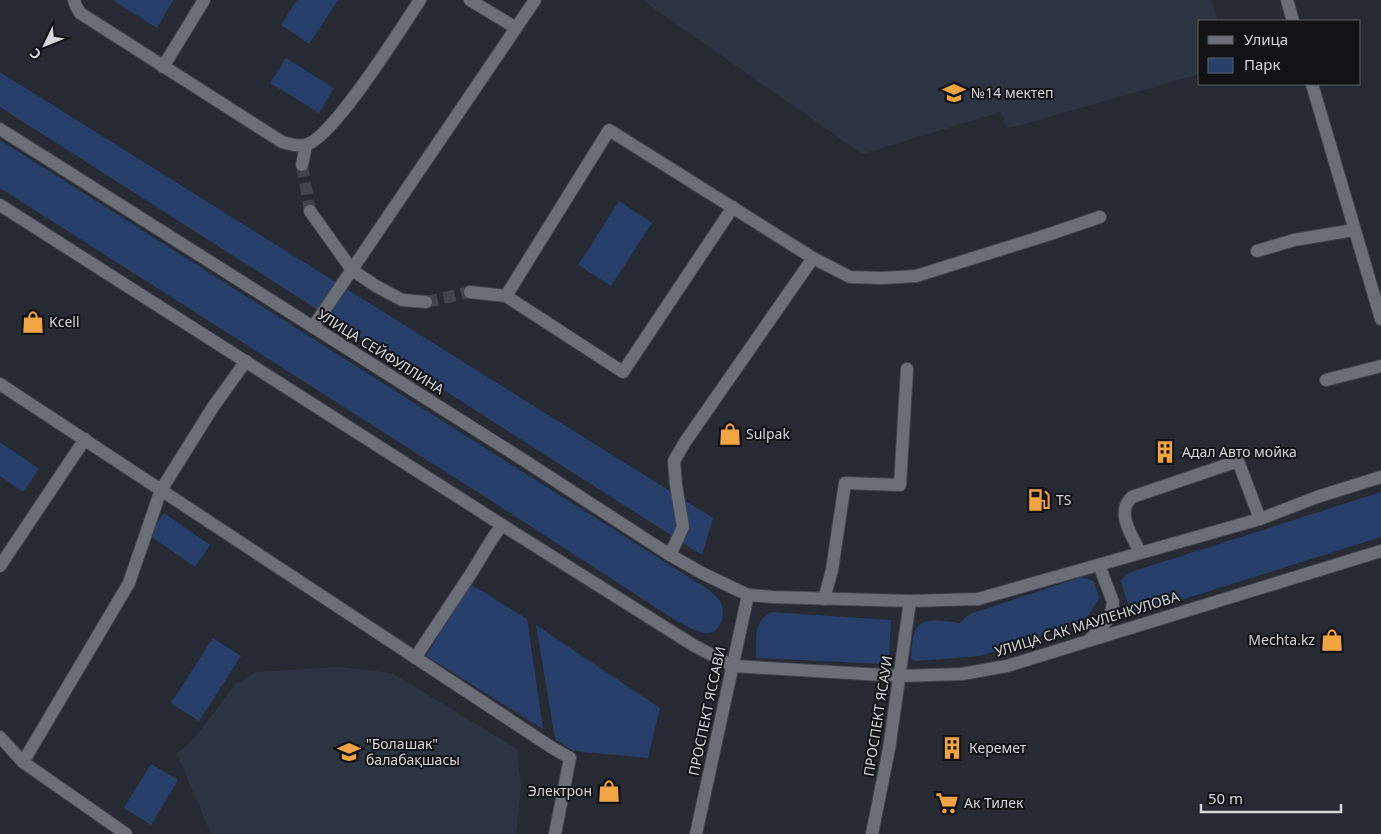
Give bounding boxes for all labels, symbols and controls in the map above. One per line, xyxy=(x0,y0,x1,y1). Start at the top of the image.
north arrow xyxy=(20,20,70,70)
legend xyxy=(1198,20,1361,85)
text: Улица xyxy=(1244,29,1288,49)
text: С xyxy=(25,44,45,64)
text: Парк xyxy=(1244,54,1280,74)
school or university icon: №14 мектеп xyxy=(941,80,967,106)
place label: №14 мектеп xyxy=(971,83,1053,102)
street label: УЛИЦА СЕЙФУЛЛИНА xyxy=(314,305,448,398)
shop icon: Kcell xyxy=(20,309,46,335)
place label: Kcell xyxy=(49,312,80,331)
shop icon: Sulpak xyxy=(717,421,743,447)
place label: Sulpak xyxy=(746,424,790,443)
building icon: Адал Авто мойка xyxy=(1152,439,1178,465)
place label: Адал Авто мойка xyxy=(1182,442,1297,461)
fuel station icon: TS xyxy=(1026,487,1052,513)
place label: TS xyxy=(1056,490,1072,509)
street label: УЛИЦА САК МАУЛЕНКУЛОВА xyxy=(992,586,1182,661)
shop icon: Mechta.kz xyxy=(1319,627,1345,653)
place label: Mechta.kz xyxy=(1248,630,1315,649)
street label: ПРОСПЕКТ ЯССАВИ xyxy=(684,644,730,777)
street label: ПРОСПЕКТ ЯСАУИ xyxy=(859,654,896,778)
place label: "Болашак" балабақшасы xyxy=(366,734,460,769)
building icon: Керемет xyxy=(939,735,965,761)
place label: Керемет xyxy=(969,738,1027,757)
school or university icon: "Болашак" балабақшасы xyxy=(336,739,362,765)
shop icon: Электрон xyxy=(596,778,622,804)
place label: Электрон xyxy=(528,781,592,800)
scale bar xyxy=(1201,782,1341,814)
text: 50 m xyxy=(1208,788,1243,808)
supermarket icon: Ак Тилек xyxy=(934,790,960,816)
place label: Ак Тилек xyxy=(964,793,1024,812)

